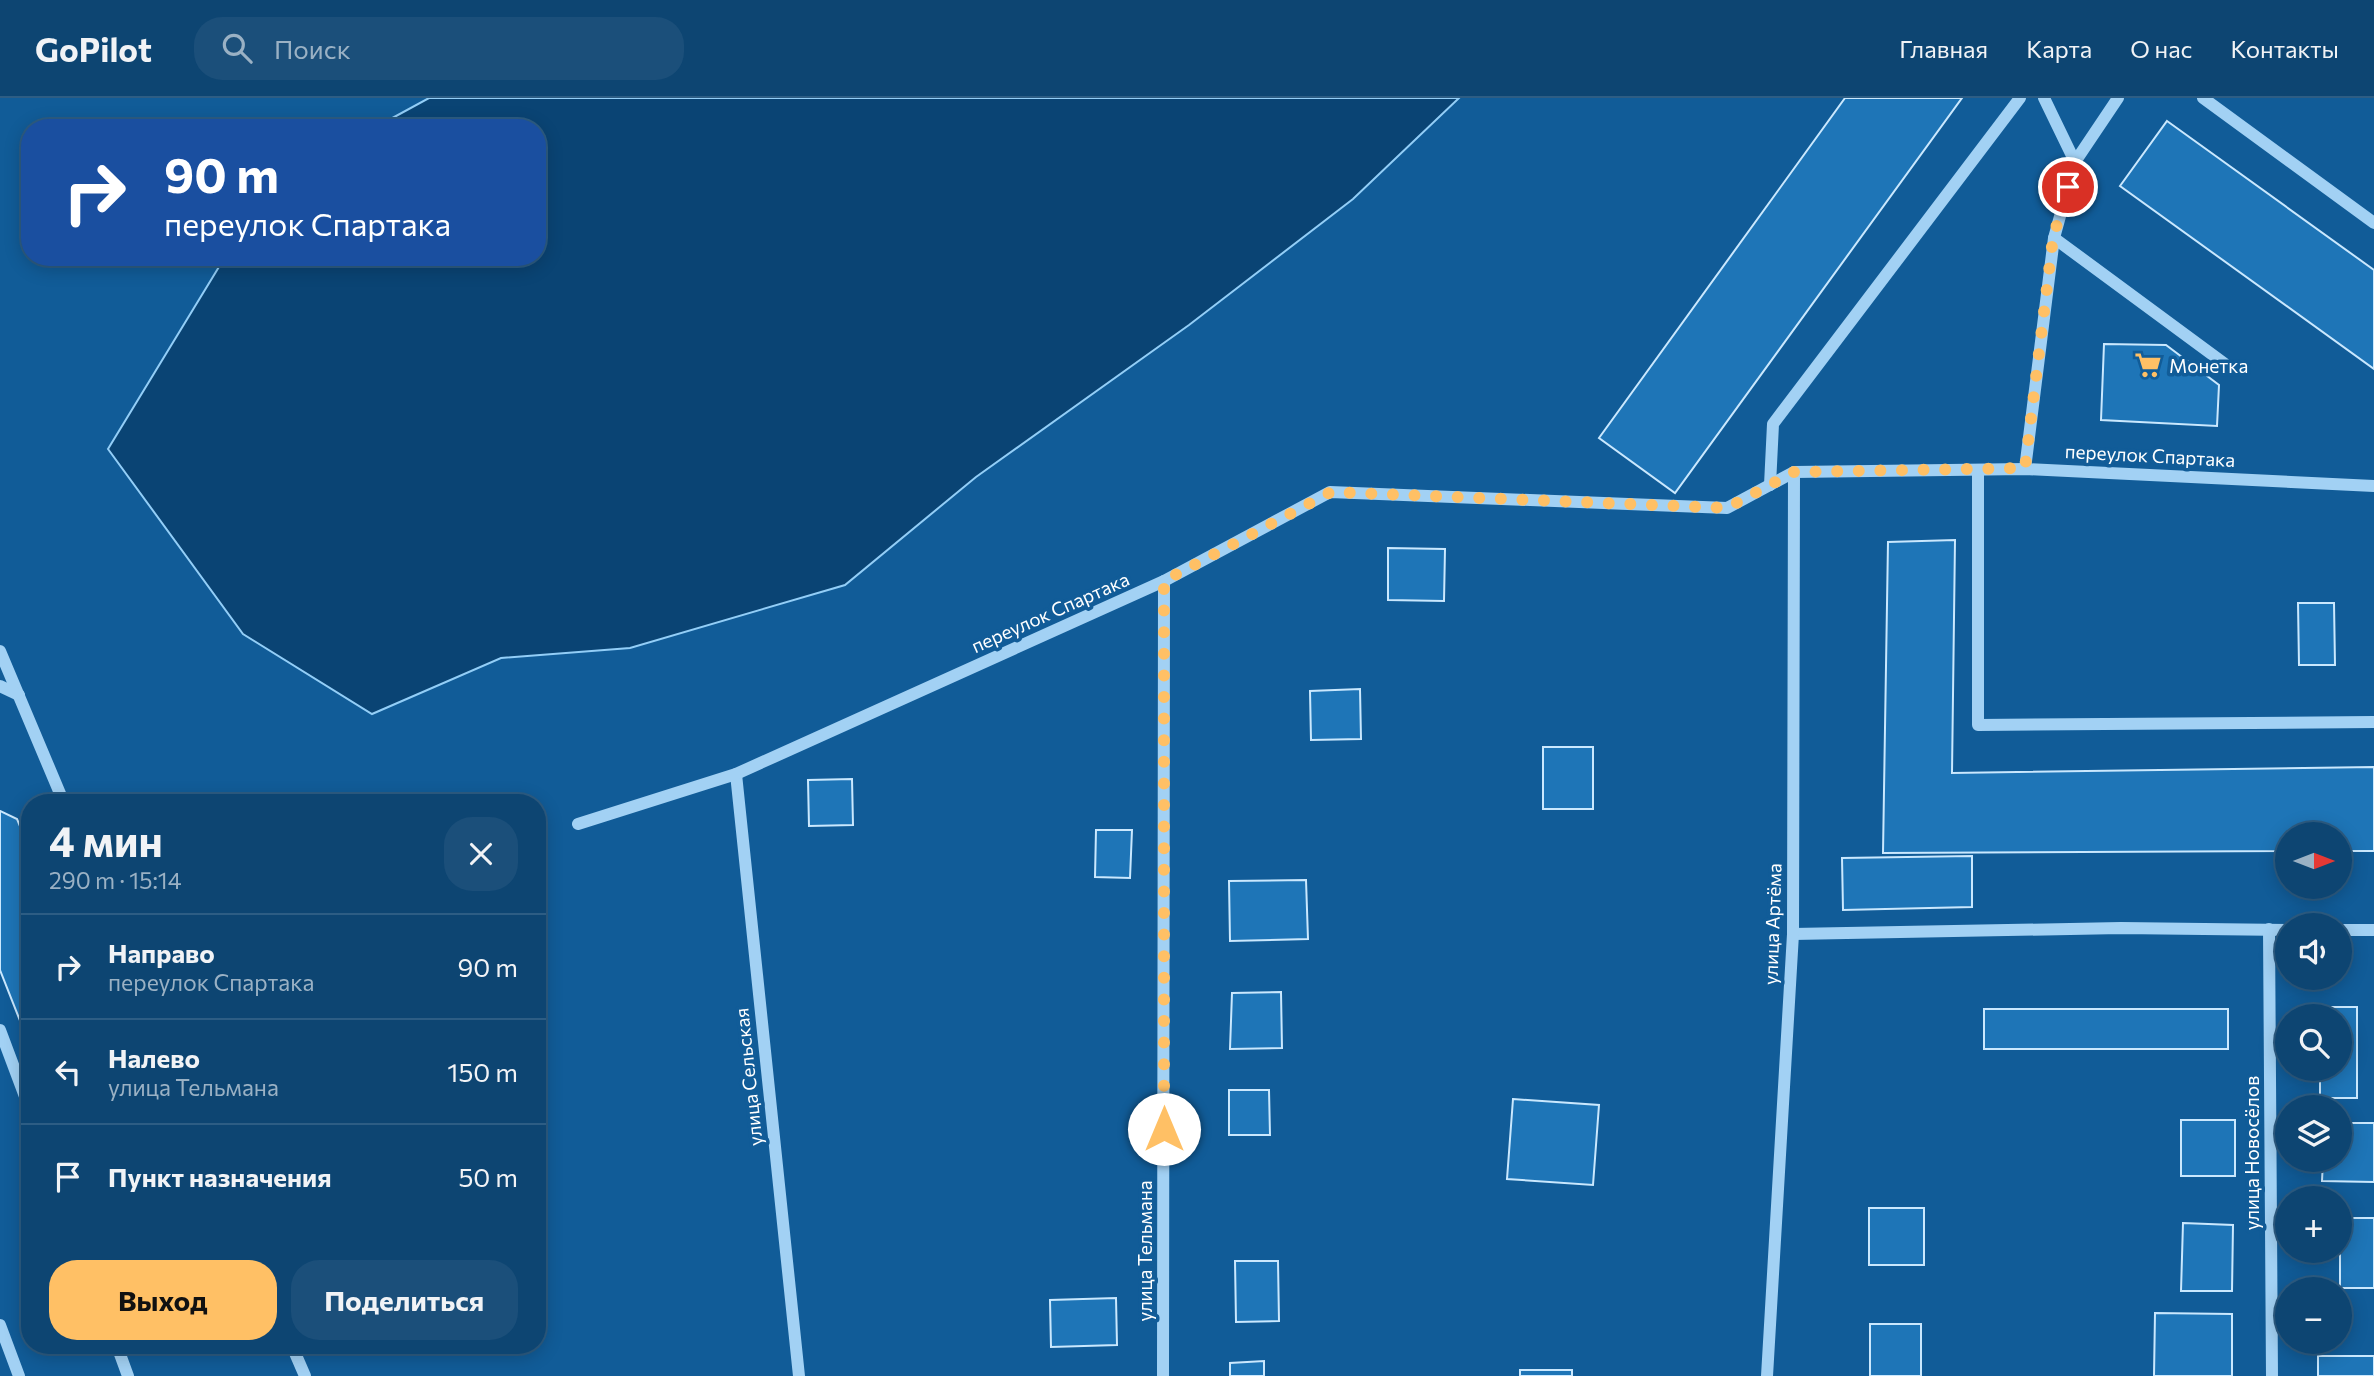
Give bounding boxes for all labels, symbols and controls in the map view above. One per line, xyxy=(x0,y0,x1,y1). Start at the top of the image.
search box xyxy=(194,17,684,80)
text: GoPilot xyxy=(35,28,152,69)
icon: search xyxy=(218,29,256,67)
text: Поиск xyxy=(274,33,351,64)
text: Главная xyxy=(1899,34,1988,63)
text: Карта xyxy=(2026,34,2092,63)
text: О нас xyxy=(2130,34,2192,63)
text: Контакты xyxy=(2230,34,2339,63)
text: 90 m xyxy=(164,143,279,203)
icon: right xyxy=(49,147,140,238)
pin xyxy=(2038,157,2098,217)
icon: arrive xyxy=(2049,168,2087,206)
text: переулок Спартака xyxy=(164,203,451,243)
supermarket icon: Монетка xyxy=(2133,350,2163,380)
place label: Монетка xyxy=(2169,354,2248,377)
street label: переулок Спартака xyxy=(2064,439,2236,471)
street label: переулок Спартака xyxy=(967,567,1133,657)
text: 4 мин xyxy=(49,814,163,866)
button: close xyxy=(444,817,518,891)
north arrow xyxy=(2275,822,2352,900)
map controls xyxy=(2275,822,2352,1354)
street label: улица Артёма xyxy=(1758,863,1786,985)
text: 290 m · 15:14 xyxy=(49,866,181,894)
button: sound xyxy=(2275,913,2352,990)
text: Направо xyxy=(108,937,215,968)
icon: right xyxy=(49,948,87,986)
text: 90 m xyxy=(458,951,518,982)
text: переулок Спартака xyxy=(108,968,314,996)
button: search xyxy=(2275,1004,2352,1081)
street label: улица Сельская xyxy=(729,1007,767,1147)
text: Налево xyxy=(108,1042,200,1073)
icon: left xyxy=(49,1053,87,1091)
text: 150 m xyxy=(447,1056,518,1087)
text: улица Тельмана xyxy=(108,1073,279,1101)
street label: улица Новосёлов xyxy=(2240,1076,2263,1230)
position arrow xyxy=(1127,1092,1201,1166)
button: layers xyxy=(2275,1095,2352,1172)
icon: arrive xyxy=(49,1158,87,1196)
text: Пункт назначения xyxy=(108,1161,332,1192)
text: 50 m xyxy=(458,1161,518,1192)
street label: улица Тельмана xyxy=(1133,1180,1156,1322)
button: + xyxy=(2275,1186,2352,1263)
button: Выход xyxy=(49,1260,277,1340)
button: Поделиться xyxy=(291,1260,518,1340)
button: − xyxy=(2275,1277,2352,1354)

